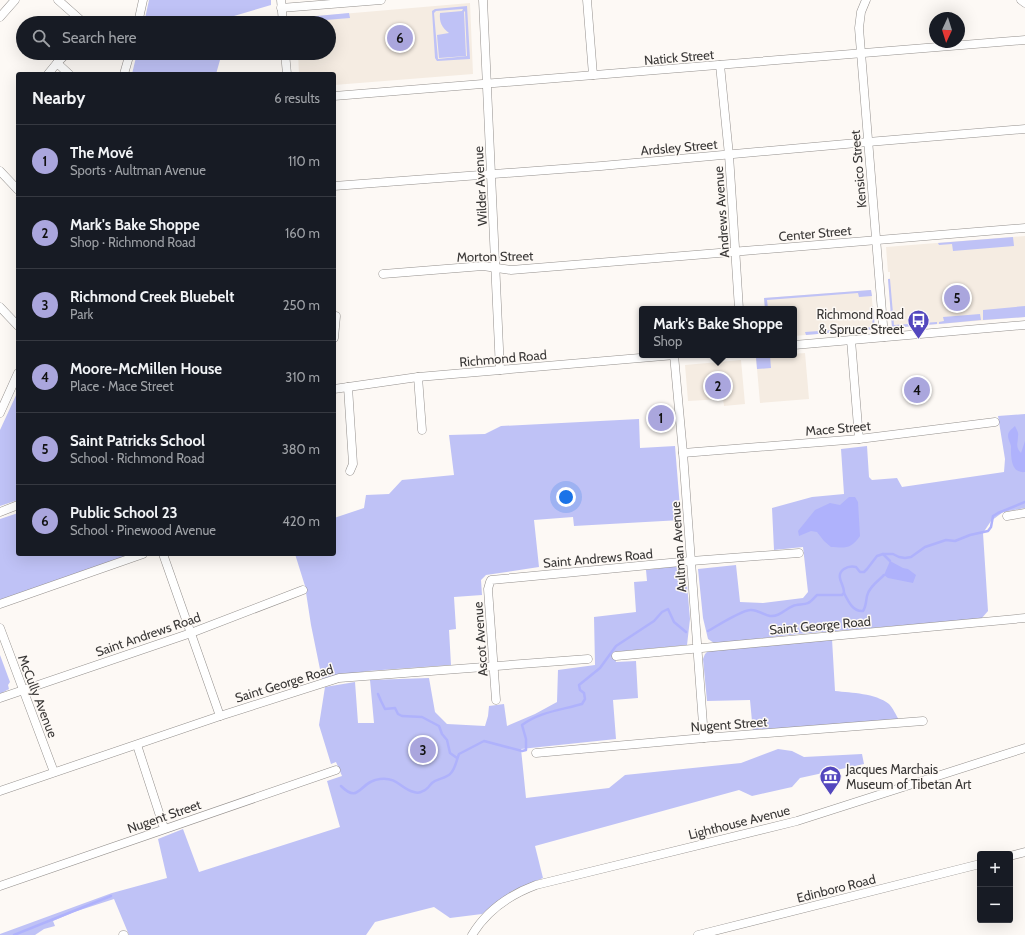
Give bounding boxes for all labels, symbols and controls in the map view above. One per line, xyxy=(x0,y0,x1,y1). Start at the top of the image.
north arrow xyxy=(929,12,965,48)
search box xyxy=(16,16,336,60)
pin: 6 xyxy=(387,23,413,53)
icon: search xyxy=(30,27,52,49)
text: Search here xyxy=(62,29,137,47)
street label: Natick Street xyxy=(643,46,715,68)
text: Nearby xyxy=(32,88,85,108)
text: 6 results xyxy=(274,90,320,106)
street label: Kensico Street xyxy=(847,129,869,209)
street label: Ardsley Street xyxy=(640,136,719,158)
text: The Mové xyxy=(70,144,133,162)
street label: Wilder Avenue xyxy=(470,145,490,226)
text: 1 xyxy=(43,153,47,169)
text: 110 m xyxy=(288,153,320,169)
text: Sports · Aultman Avenue xyxy=(70,162,206,178)
street label: Andrews Avenue xyxy=(710,165,732,258)
text: Mark's Bake Shoppe xyxy=(70,216,200,234)
street label: Center Street xyxy=(778,222,853,244)
text: 2 xyxy=(42,225,48,241)
text: 160 m xyxy=(285,225,320,241)
text: Shop · Richmond Road xyxy=(70,234,196,250)
street label: Morton Street xyxy=(456,247,534,265)
pin: 5 xyxy=(944,283,970,313)
text: Richmond Creek Bluebelt xyxy=(70,288,234,306)
text: 3 xyxy=(41,297,49,313)
text: 250 m xyxy=(283,297,320,313)
text: Park xyxy=(70,306,93,322)
popup xyxy=(639,306,797,358)
place label: Richmond Road & Spruce Street xyxy=(816,306,905,337)
bus stop icon: Richmond Road & Spruce Street xyxy=(906,308,932,341)
text: Mark's Bake Shoppe xyxy=(653,315,783,333)
text: Shop xyxy=(653,333,682,349)
street label: Richmond Road xyxy=(459,346,547,370)
text: Moore-McMillen House xyxy=(70,360,222,378)
text: 4 xyxy=(41,369,49,385)
text: 310 m xyxy=(285,369,320,385)
pin: 2 xyxy=(705,371,731,401)
pin: 4 xyxy=(904,375,930,405)
text: Place · Mace Street xyxy=(70,378,174,394)
pin: 1 xyxy=(648,403,674,433)
street label: Mace Street xyxy=(805,417,872,439)
text: Saint Patricks School xyxy=(70,432,205,450)
text: 5 xyxy=(42,441,48,457)
text: 380 m xyxy=(282,441,320,457)
text: School · Richmond Road xyxy=(70,450,204,466)
your location xyxy=(556,487,576,507)
street label: Aultman Avenue xyxy=(667,501,689,593)
text: Public School 23 xyxy=(70,504,178,522)
text: 6 xyxy=(41,513,49,529)
text: 420 m xyxy=(282,513,320,529)
text: School · Pinewood Avenue xyxy=(70,522,216,538)
street label: Saint Andrews Road xyxy=(542,545,654,571)
street label: Ascot Avenue xyxy=(469,601,491,677)
street label: Saint Andrews Road xyxy=(93,609,203,659)
street label: Saint George Road xyxy=(769,613,871,637)
street label: McCully Avenue xyxy=(15,652,61,740)
street label: Saint George Road xyxy=(233,660,335,706)
street label: Nugent Street xyxy=(690,713,768,735)
pin: 3 xyxy=(410,735,436,765)
place label: Jacques Marchais Museum of Tibetan Art xyxy=(845,761,972,792)
museum icon: Jacques Marchais Museum of Tibetan Art xyxy=(817,763,843,796)
street label: Nugent Street xyxy=(125,796,204,836)
street label: Lighthouse Avenue xyxy=(686,802,792,842)
map controls xyxy=(977,851,1013,923)
button: + xyxy=(977,851,1013,887)
street label: Edinboro Road xyxy=(795,870,877,906)
button: − xyxy=(977,887,1013,923)

